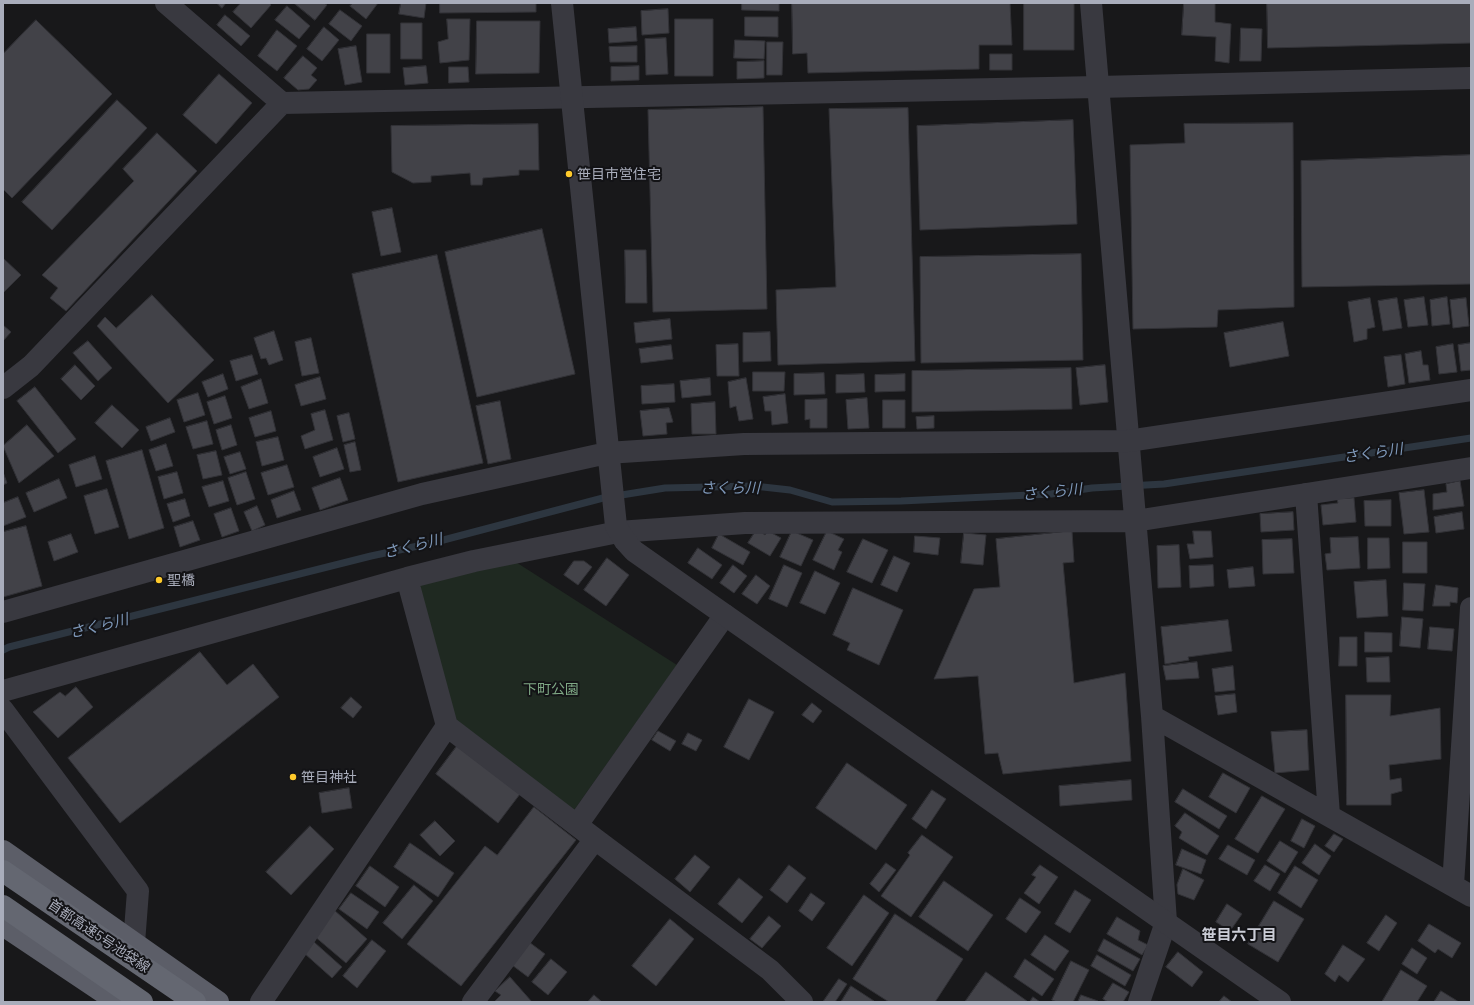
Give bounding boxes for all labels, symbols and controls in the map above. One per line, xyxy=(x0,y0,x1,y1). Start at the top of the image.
place label: 笹目市営住宅 xyxy=(577,166,661,182)
marker: 笹目市営住宅 xyxy=(564,169,574,179)
water label: さくら川 xyxy=(1342,440,1404,466)
water label: さくら川 xyxy=(700,479,760,497)
water label: さくら川 xyxy=(1021,480,1083,504)
water label: さくら川 xyxy=(382,530,444,562)
place label: 聖橋 xyxy=(167,572,195,588)
marker: 聖橋 xyxy=(154,575,164,585)
water label: さくら川 xyxy=(68,610,130,642)
park label: 下町公園 xyxy=(523,681,579,697)
place label: 笹目神社 xyxy=(301,769,357,785)
marker: 笹目神社 xyxy=(288,772,298,782)
street label: 首都高速5号池袋線 xyxy=(45,896,153,976)
district label: 笹目六丁目 xyxy=(1202,926,1276,944)

